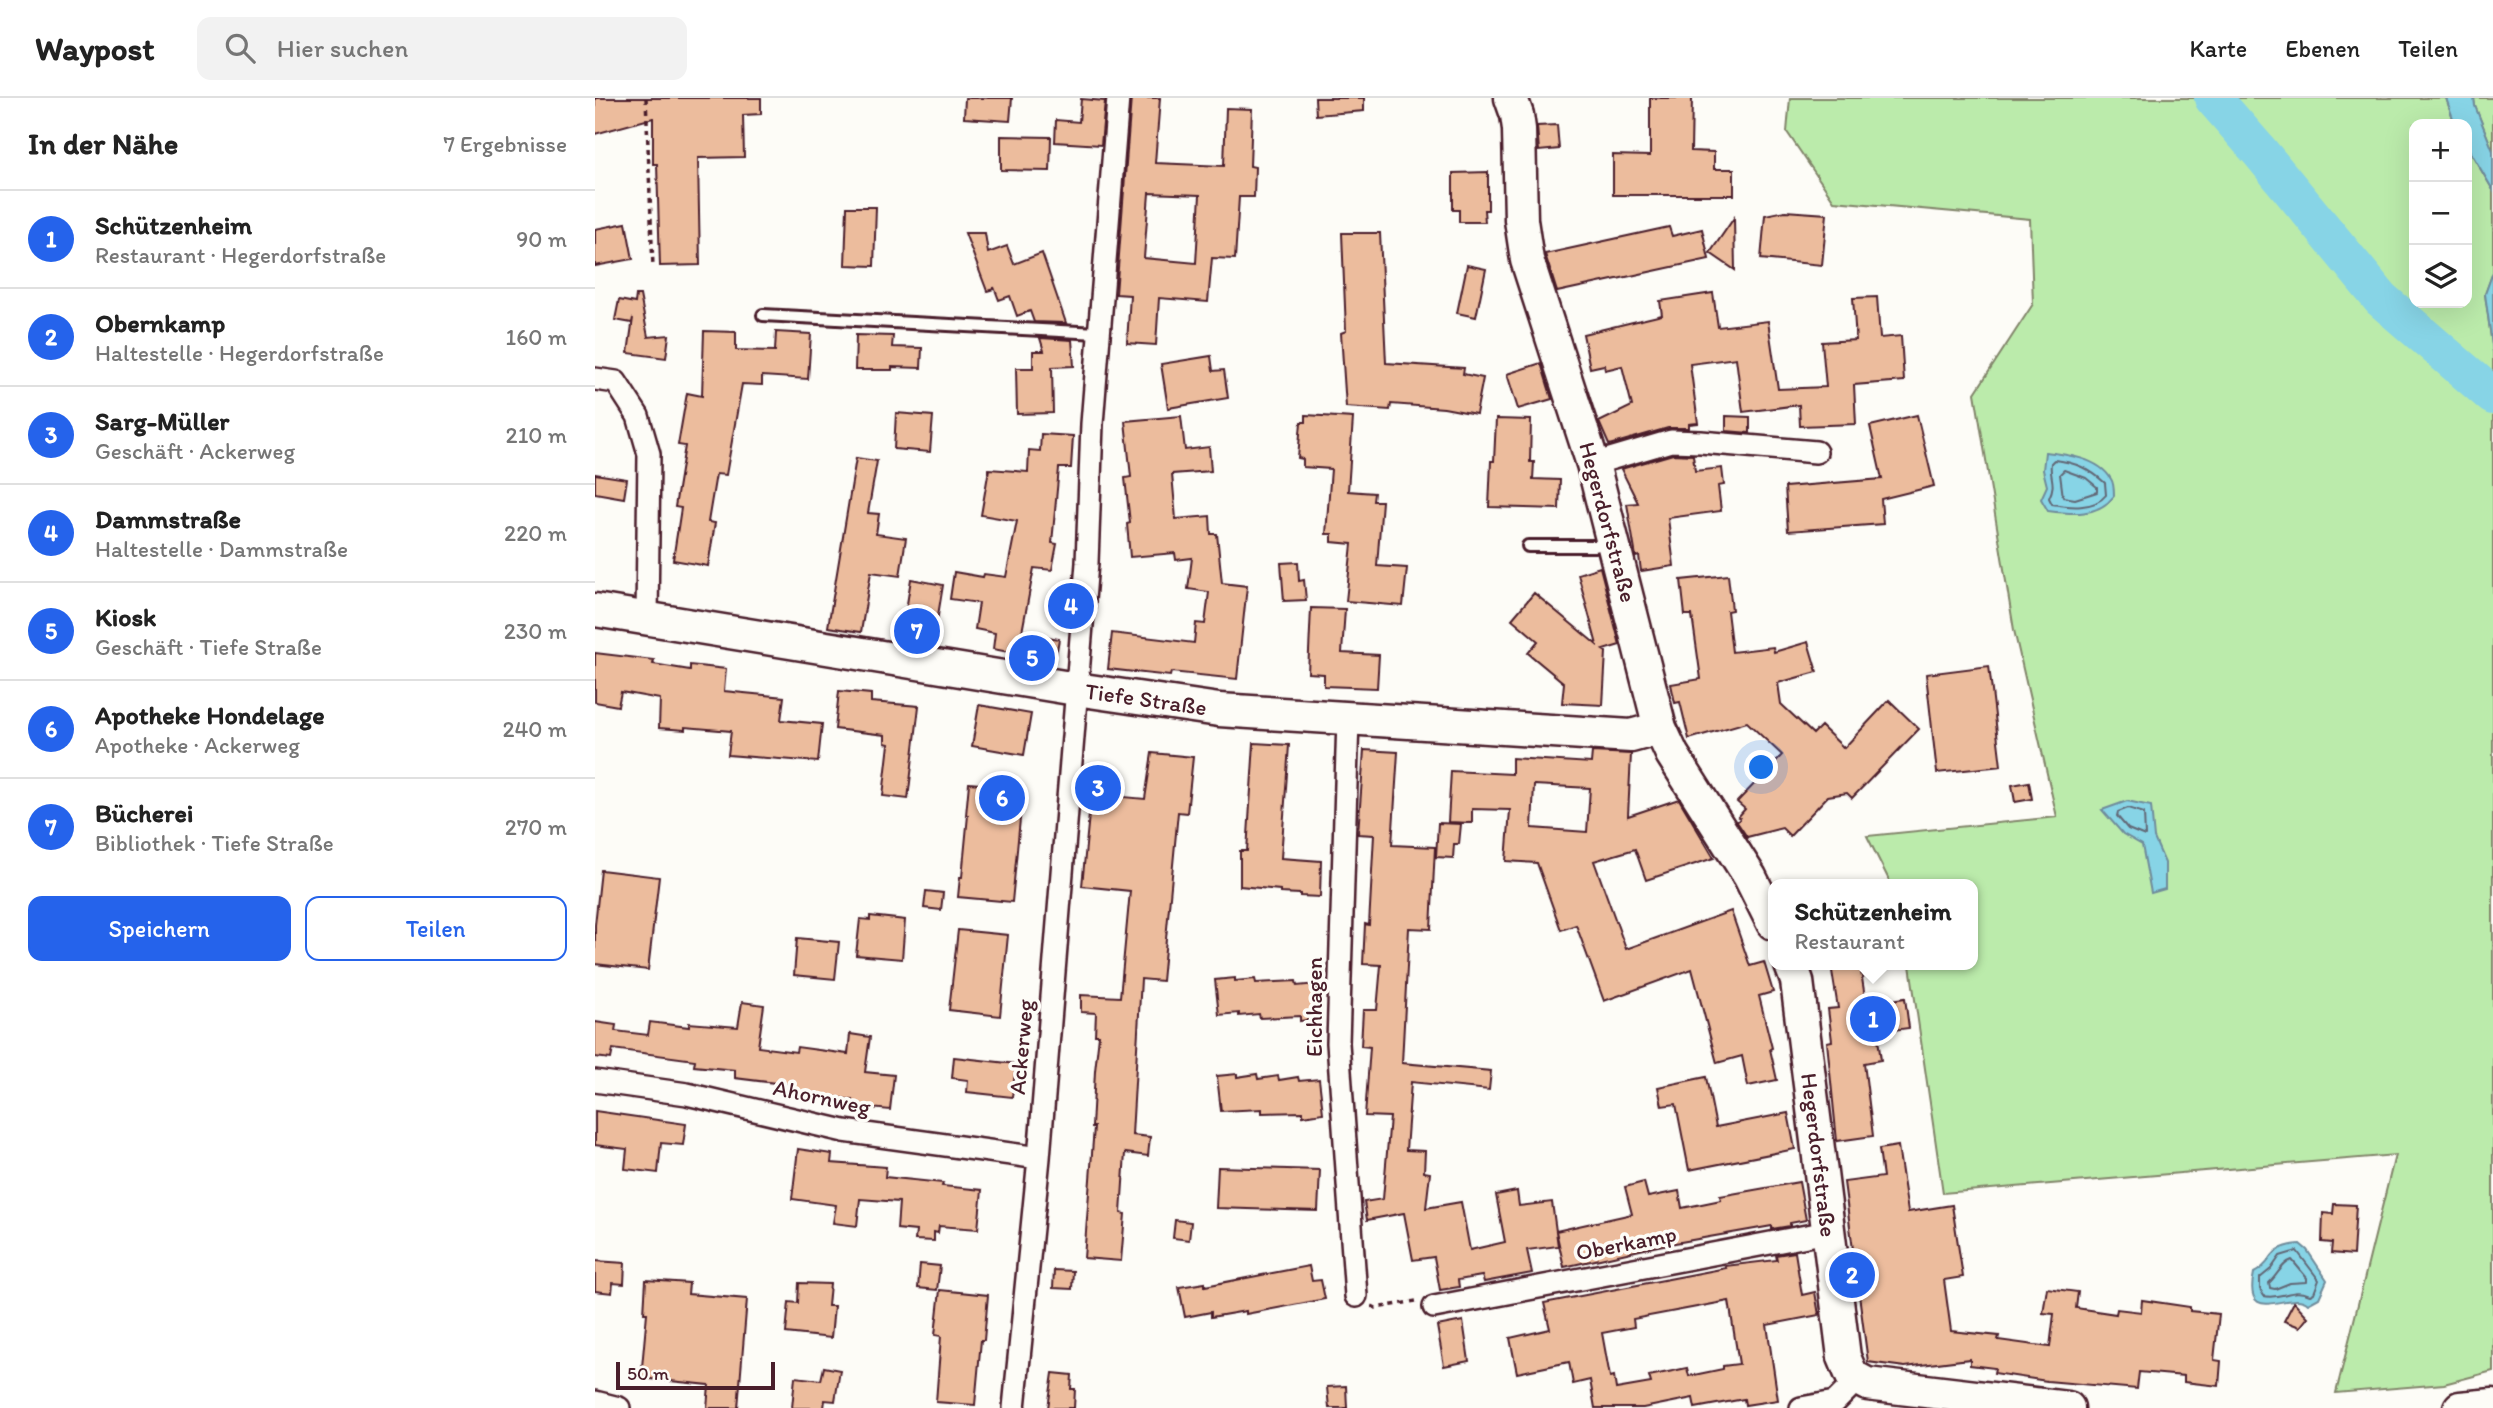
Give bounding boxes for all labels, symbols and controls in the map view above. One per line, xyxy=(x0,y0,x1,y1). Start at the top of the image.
search box xyxy=(197,17,687,80)
text: Waypost xyxy=(35,29,155,68)
icon: search xyxy=(221,29,259,67)
text: Hier suchen xyxy=(277,32,408,64)
text: Karte xyxy=(2189,34,2247,63)
text: Ebenen xyxy=(2285,34,2360,63)
text: Teilen xyxy=(2398,34,2458,63)
map controls xyxy=(2409,119,2472,308)
button: + xyxy=(2409,119,2472,182)
text: In der Nähe xyxy=(28,125,178,162)
text: 7 Ergebnisse xyxy=(443,130,567,158)
button: − xyxy=(2409,182,2472,245)
text: Schützenheim xyxy=(95,209,252,241)
text: 1 xyxy=(46,225,56,253)
text: 90 m xyxy=(516,225,567,253)
text: Restaurant · Hegerdorfstraße xyxy=(95,241,386,269)
button: layers xyxy=(2409,245,2472,308)
text: Obernkamp xyxy=(95,307,225,339)
text: 2 xyxy=(45,323,57,351)
text: 160 m xyxy=(505,323,567,351)
text: Haltestelle · Hegerdorfstraße xyxy=(95,339,384,367)
text: Sarg-Müller xyxy=(95,405,229,437)
text: 3 xyxy=(45,421,57,449)
text: 210 m xyxy=(506,421,567,449)
text: Geschäft · Ackerweg xyxy=(95,437,295,465)
street label: Hegerdorfstraße xyxy=(1573,439,1643,605)
text: Dammstraße xyxy=(95,503,241,535)
text: 4 xyxy=(44,519,58,547)
text: 220 m xyxy=(504,519,567,547)
text: Haltestelle · Dammstraße xyxy=(95,535,348,563)
pin: 4 xyxy=(1048,580,1094,632)
text: Kiosk xyxy=(95,601,156,633)
pin: 7 xyxy=(894,605,940,657)
text: 5 xyxy=(45,617,57,645)
text: 230 m xyxy=(504,617,567,645)
pin: 5 xyxy=(1009,632,1055,684)
text: Geschäft · Tiefe Straße xyxy=(95,633,322,661)
street label: Tiefe Straße xyxy=(1083,677,1209,721)
text: Apotheke Hondelage xyxy=(95,699,325,731)
text: 6 xyxy=(45,715,57,743)
text: 240 m xyxy=(502,715,567,743)
text: Apotheke · Ackerweg xyxy=(95,731,300,759)
your location xyxy=(1744,750,1778,784)
pin: 3 xyxy=(1075,762,1121,814)
pin: 6 xyxy=(979,772,1025,824)
text: Bücherei xyxy=(95,797,193,829)
text: 7 xyxy=(45,813,57,841)
text: 270 m xyxy=(505,813,567,841)
text: Bibliothek · Tiefe Straße xyxy=(95,829,334,857)
popup xyxy=(1768,879,1978,970)
text: Schützenheim xyxy=(1794,895,1952,927)
button: Speichern xyxy=(28,896,291,961)
button: Teilen xyxy=(305,896,567,961)
text: Restaurant xyxy=(1794,927,1905,955)
street label: Eichhagen xyxy=(1300,957,1328,1057)
pin: 1 xyxy=(1850,993,1896,1045)
street label: Ackerweg xyxy=(1003,998,1039,1096)
street label: Hegerdorfstraße xyxy=(1795,1071,1843,1239)
street label: Ahornweg xyxy=(771,1073,874,1121)
street label: Oberkamp xyxy=(1573,1220,1679,1266)
pin: 2 xyxy=(1829,1249,1875,1301)
scale bar xyxy=(616,1359,775,1391)
text: 50 m xyxy=(627,1362,669,1385)

